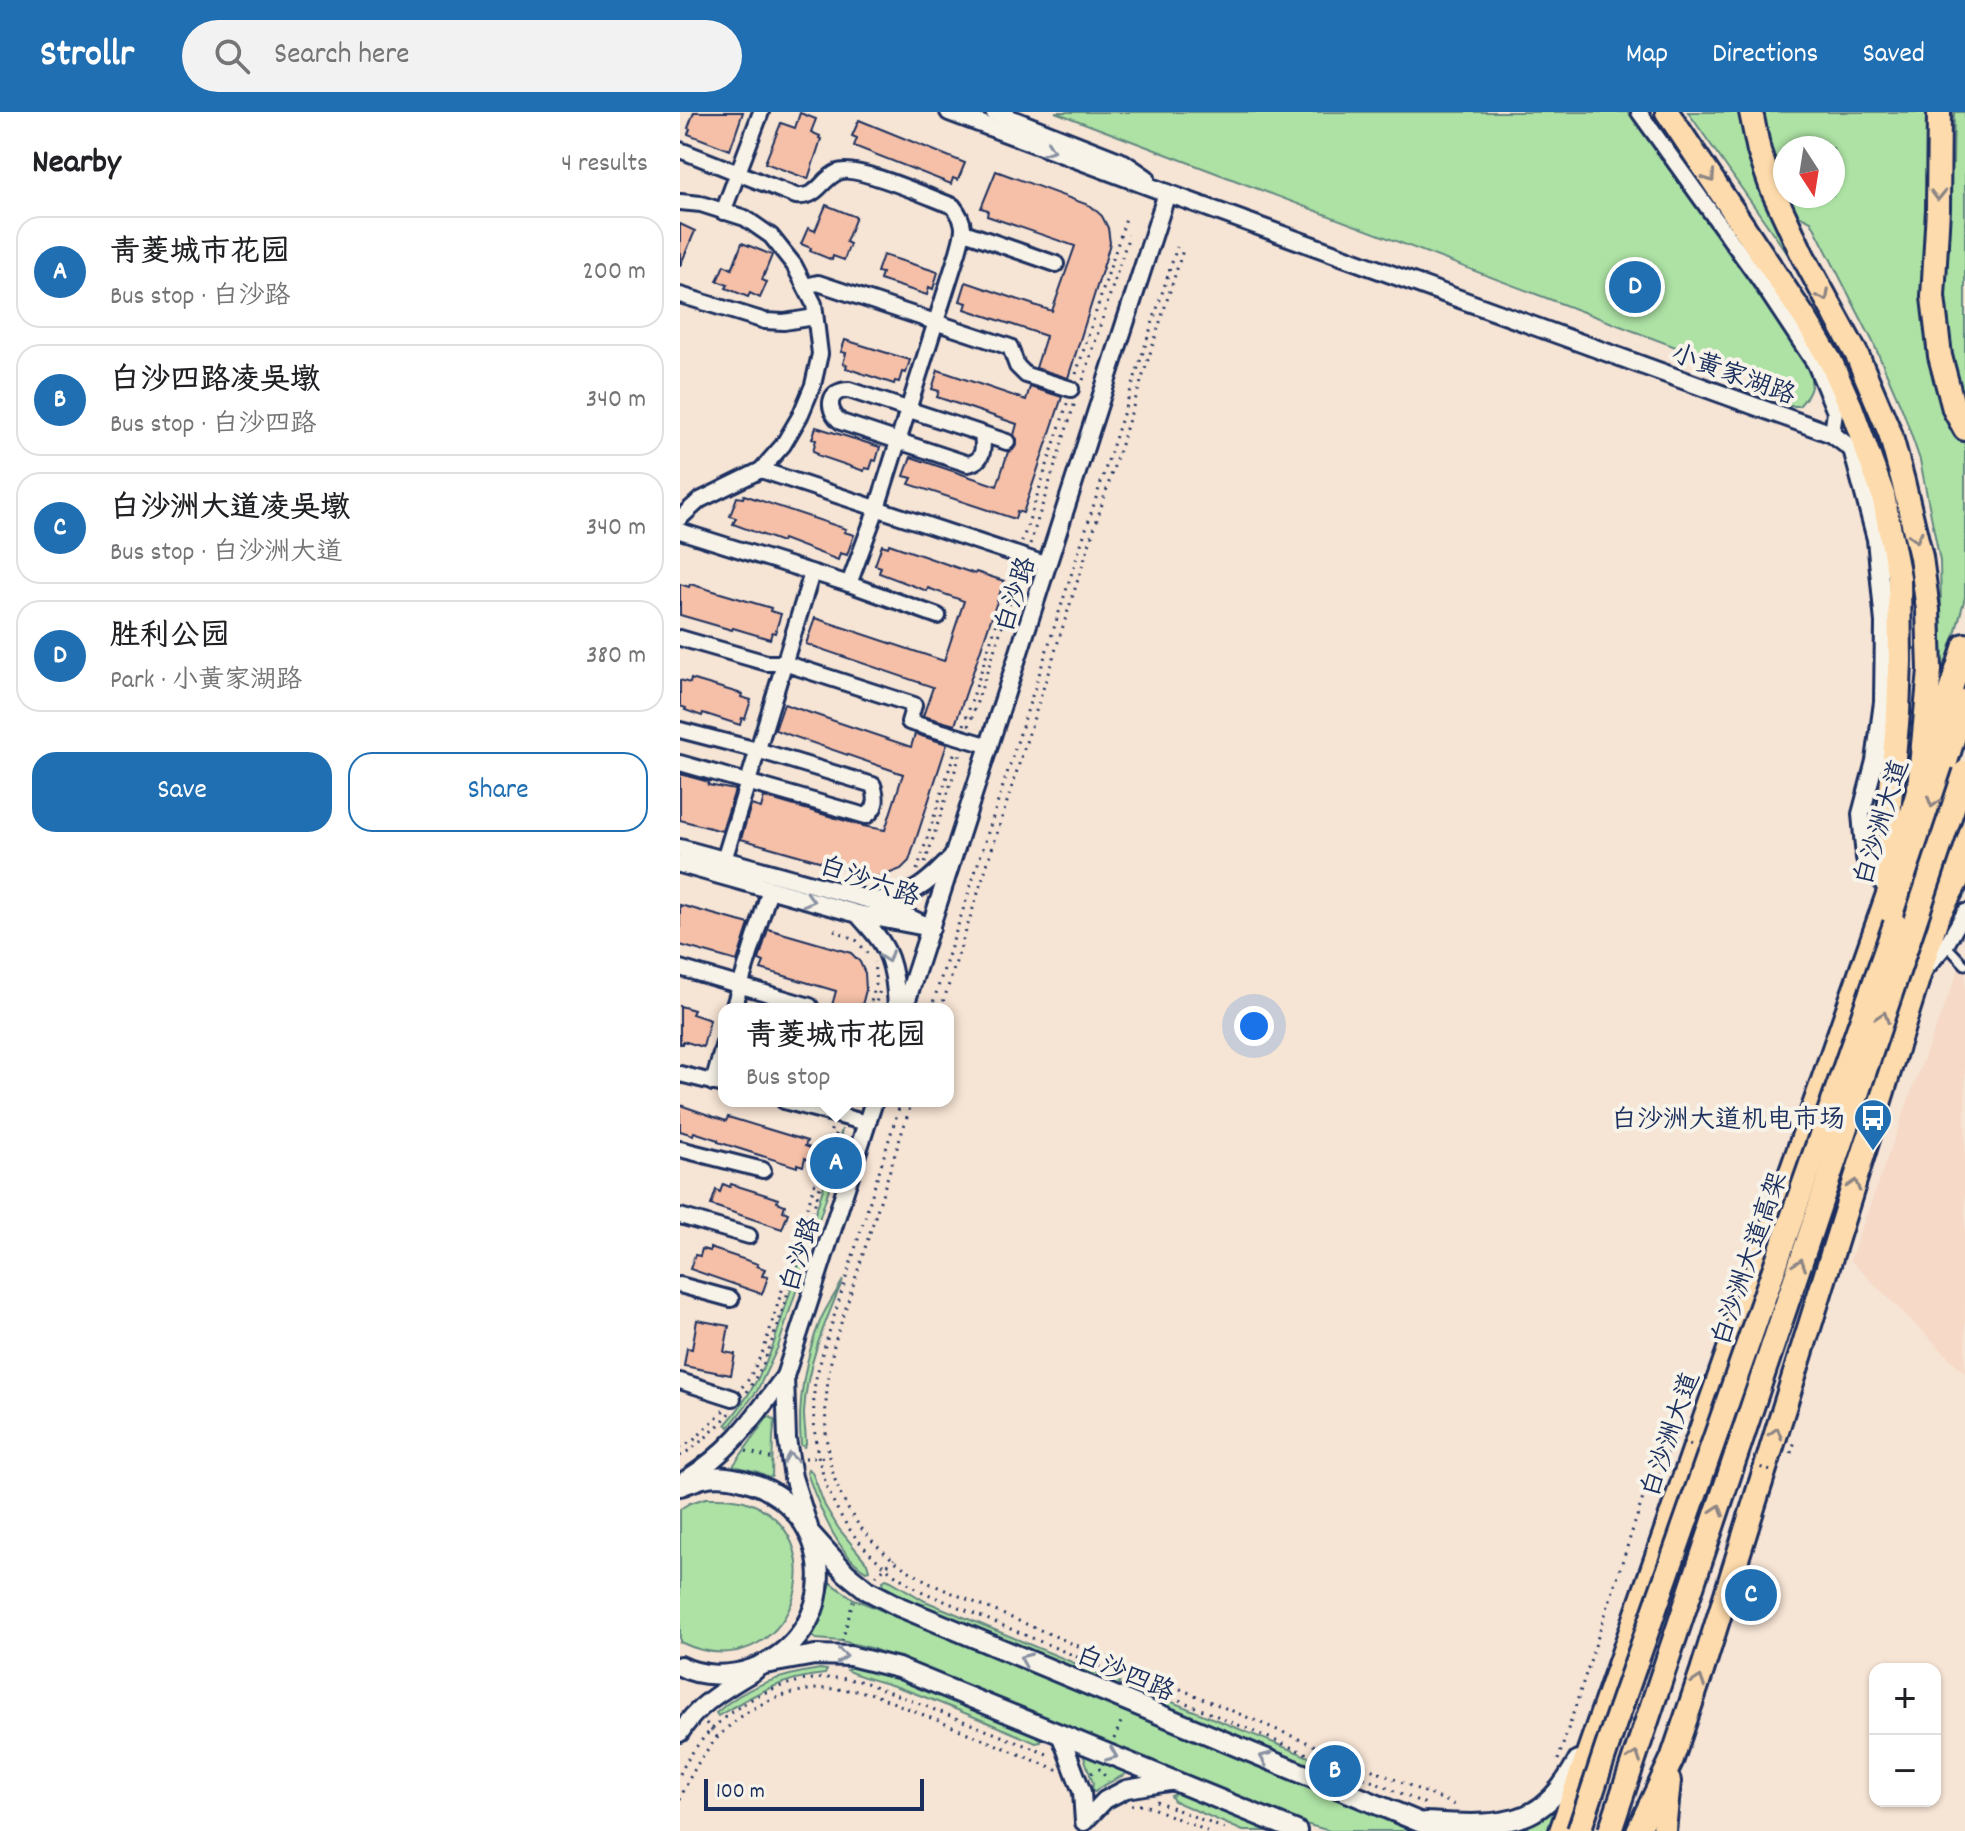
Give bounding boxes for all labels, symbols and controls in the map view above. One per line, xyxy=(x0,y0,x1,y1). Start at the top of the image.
search box xyxy=(182,20,742,92)
text: Strollr xyxy=(40,29,134,84)
icon: search xyxy=(210,34,254,78)
text: Search here xyxy=(274,35,410,78)
text: Map xyxy=(1626,36,1668,76)
text: Directions xyxy=(1712,36,1818,76)
text: Saved xyxy=(1862,36,1925,76)
north arrow xyxy=(1773,136,1845,208)
one-way arrow xyxy=(1041,139,1055,156)
text: Nearby xyxy=(32,140,121,189)
text: 4 results xyxy=(561,146,648,183)
one-way arrow xyxy=(1700,168,1715,182)
one-way arrow xyxy=(1929,189,1947,202)
text: 青菱城市花园 xyxy=(110,233,290,276)
text: A xyxy=(53,254,67,291)
text: 200 m xyxy=(582,254,646,291)
pin: D xyxy=(1609,257,1661,317)
text: Bus stop · 白沙路 xyxy=(110,279,290,316)
one-way arrow xyxy=(1815,287,1830,302)
street label: 小黄家湖路 xyxy=(1665,337,1800,416)
text: 白沙四路凌吴墩 xyxy=(110,361,320,404)
text: B xyxy=(54,382,66,419)
text: 340 m xyxy=(586,382,646,419)
text: Bus stop · 白沙四路 xyxy=(110,407,316,444)
text: 白沙洲大道凌吴墩 xyxy=(110,489,350,532)
text: C xyxy=(54,510,66,547)
text: 340 m xyxy=(586,510,646,547)
one-way arrow xyxy=(1907,530,1924,544)
text: Bus stop · 白沙洲大道 xyxy=(110,535,342,572)
street label: 白沙路 xyxy=(988,552,1047,638)
text: 胜利公园 xyxy=(110,617,230,660)
text: D xyxy=(53,638,67,675)
text: 380 m xyxy=(586,638,646,675)
text: Park · 小黄家湖路 xyxy=(110,663,302,700)
button: Save xyxy=(32,752,332,832)
button: Share xyxy=(348,752,648,832)
street label: 白沙洲大道 xyxy=(1847,755,1920,891)
one-way arrow xyxy=(1927,795,1943,809)
street label: 白沙六路 xyxy=(814,849,924,918)
one-way arrow xyxy=(802,891,816,907)
one-way arrow xyxy=(877,949,894,963)
popup xyxy=(718,1003,954,1107)
your location xyxy=(1234,1006,1274,1046)
one-way arrow xyxy=(1873,1011,1889,1025)
text: 青菱城市花园 xyxy=(746,1017,926,1060)
text: Bus stop xyxy=(746,1060,831,1097)
bus stop icon: 白沙洲大道机电市场 xyxy=(1852,1097,1894,1152)
place label: 白沙洲大道机电市场 xyxy=(1611,1103,1845,1140)
pin: A xyxy=(810,1133,862,1193)
street label: 白沙洲大道高架 xyxy=(1704,1167,1798,1351)
one-way arrow xyxy=(1845,1178,1861,1192)
street label: 白沙路 xyxy=(773,1212,832,1298)
one-way arrow xyxy=(1791,1258,1807,1272)
street label: 白沙洲大道 xyxy=(1634,1368,1711,1503)
one-way arrow xyxy=(1767,1427,1783,1440)
one-way arrow xyxy=(782,1451,799,1464)
one-way arrow xyxy=(1708,1504,1724,1518)
pin: C xyxy=(1725,1565,1777,1625)
street label: 白沙四路 xyxy=(1070,1638,1180,1713)
one-way arrow xyxy=(836,1648,849,1665)
one-way arrow xyxy=(1019,1652,1033,1668)
map controls xyxy=(1869,1663,1941,1807)
button: + xyxy=(1869,1663,1941,1735)
one-way arrow xyxy=(1689,1675,1705,1689)
button: − xyxy=(1869,1735,1941,1807)
pin: B xyxy=(1309,1741,1361,1801)
one-way arrow xyxy=(1104,1745,1118,1762)
one-way arrow xyxy=(1626,1751,1642,1765)
one-way arrow xyxy=(1259,1752,1273,1768)
scale bar xyxy=(704,1775,924,1811)
text: 100 m xyxy=(716,1777,765,1808)

